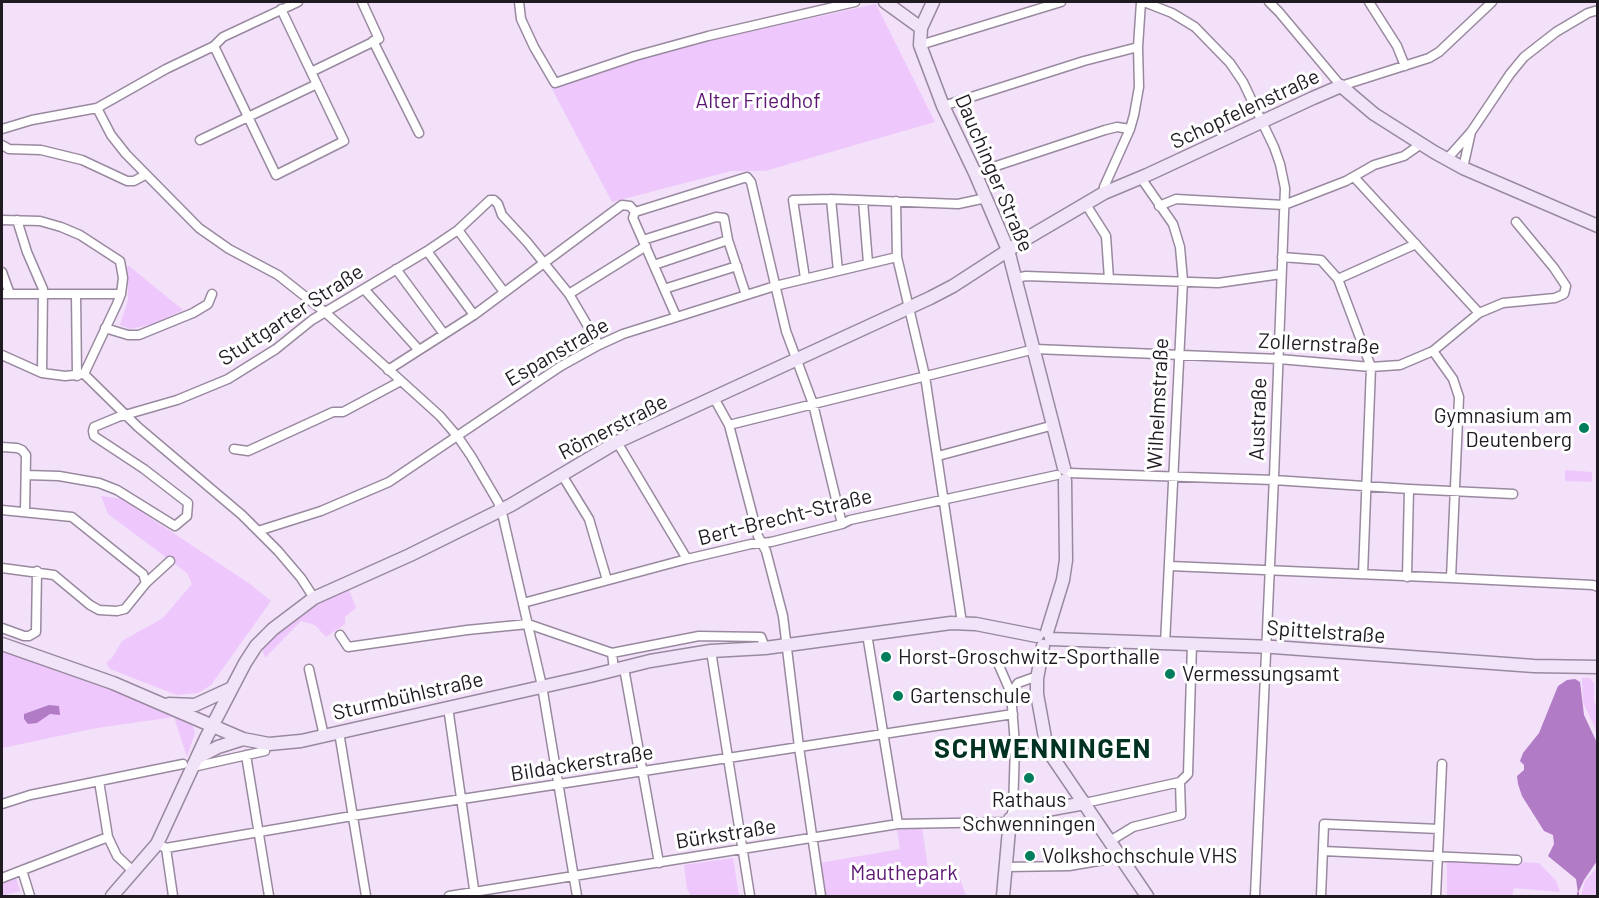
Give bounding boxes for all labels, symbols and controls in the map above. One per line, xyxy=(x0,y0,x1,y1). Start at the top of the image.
street label: Schopfelenstraße xyxy=(1167,63,1323,155)
park label: Alter Friedhof xyxy=(695,88,821,114)
street label: Dauchinger Straße xyxy=(949,90,1039,256)
street label: Stuttgarter Straße xyxy=(214,259,368,371)
street label: Espanstraße xyxy=(501,312,613,392)
street label: Zollernstraße xyxy=(1258,328,1380,360)
street label: Wilhelmstraße xyxy=(1142,337,1174,471)
street label: Austraße xyxy=(1244,377,1272,461)
street label: Römerstraße xyxy=(554,389,672,465)
place label: Gymnasium am Deutenberg xyxy=(1434,403,1572,453)
marker: Gymnasium am Deutenberg xyxy=(1577,421,1591,435)
street label: Bert-Brecht-Straße xyxy=(695,483,875,551)
street label: Spittelstraße xyxy=(1266,615,1386,649)
place label: Horst-Groschwitz-Sporthalle xyxy=(898,644,1160,670)
marker: Horst-Groschwitz-Sporthalle xyxy=(879,650,893,664)
place label: Vermessungsamt xyxy=(1182,661,1340,687)
street label: Sturmbühlstraße xyxy=(330,666,486,726)
marker: Vermessungsamt xyxy=(1163,667,1177,681)
place label: Gartenschule xyxy=(910,683,1031,709)
marker: Gartenschule xyxy=(891,689,905,703)
district label: SCHWENNINGEN xyxy=(934,733,1152,765)
street label: Bildackerstraße xyxy=(509,739,655,787)
marker: Rathaus Schwenningen xyxy=(1022,771,1036,785)
place label: Rathaus Schwenningen xyxy=(962,787,1096,837)
street label: Bürkstraße xyxy=(674,814,778,854)
place label: Volkshochschule VHS xyxy=(1042,843,1237,869)
marker: Volkshochschule VHS xyxy=(1023,849,1037,863)
park label: Mauthepark xyxy=(850,860,958,886)

